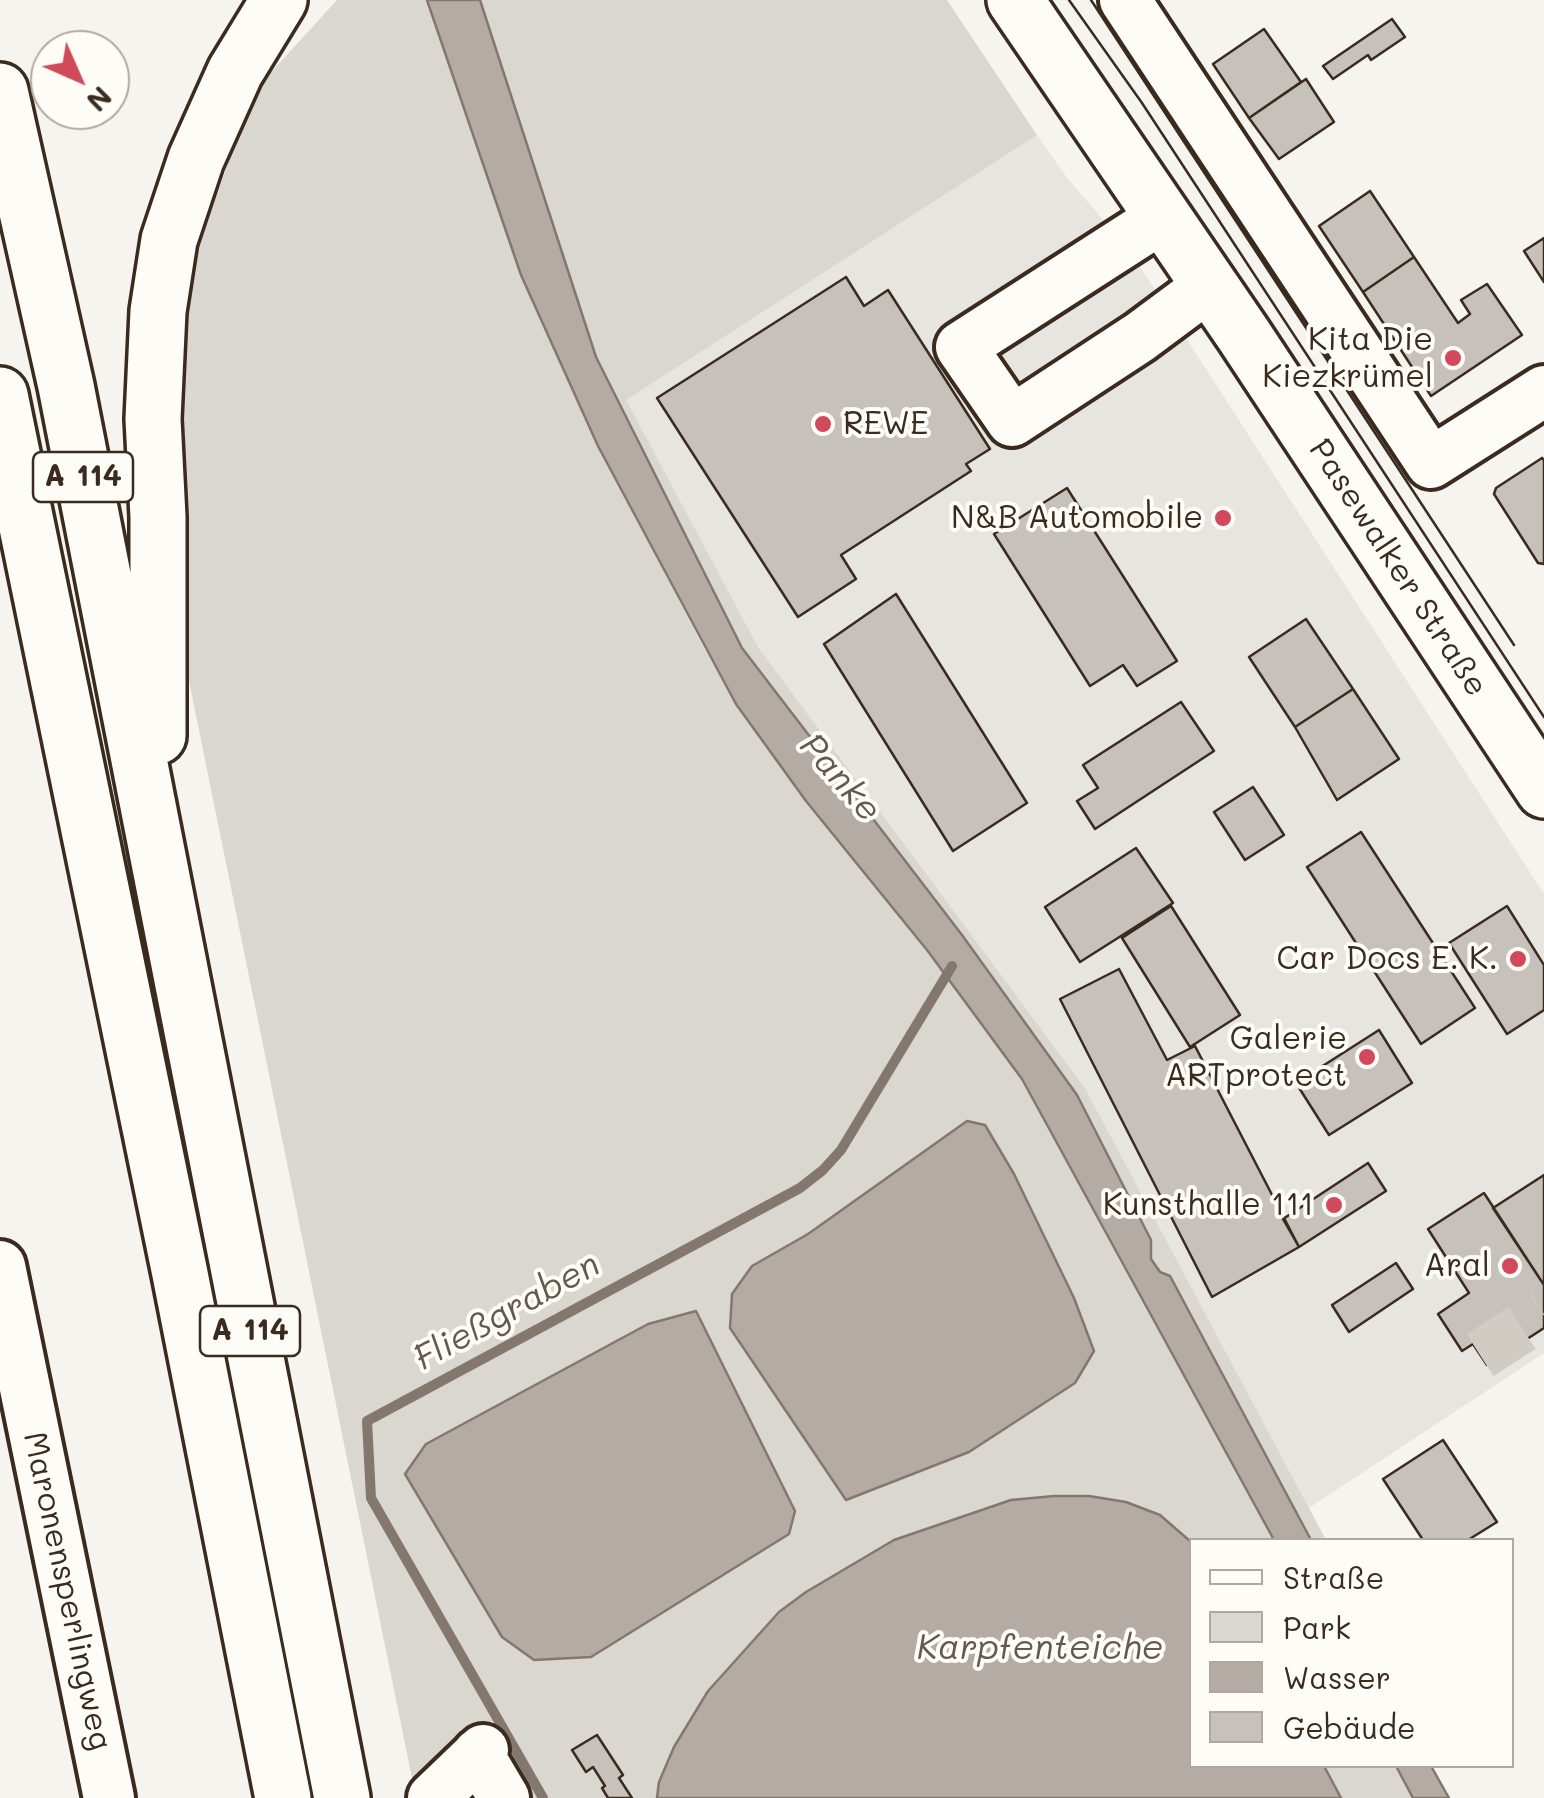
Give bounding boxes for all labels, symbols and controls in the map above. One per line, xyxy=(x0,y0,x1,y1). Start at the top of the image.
north arrow xyxy=(30,30,130,130)
text: N xyxy=(80,80,120,120)
place label: Kita Die Kiezkrümel xyxy=(1262,321,1433,396)
marker: Kita Die Kiezkrümel xyxy=(1442,347,1464,369)
place label: REWE xyxy=(843,405,928,443)
marker: REWE xyxy=(812,413,834,435)
street label: Pasewalker Straße xyxy=(1300,432,1496,704)
road number: A 114 xyxy=(33,452,133,502)
place label: N&B Automobile xyxy=(951,499,1203,537)
marker: N&B Automobile xyxy=(1212,507,1234,529)
water label: Panke xyxy=(790,725,890,831)
place label: Car Docs E. K. xyxy=(1276,940,1498,978)
marker: Car Docs E. K. xyxy=(1507,948,1529,970)
place label: Galerie ARTprotect xyxy=(1165,1020,1347,1095)
marker: Galerie ARTprotect xyxy=(1356,1046,1378,1068)
place label: Kunsthalle 111 xyxy=(1103,1186,1314,1224)
marker: Kunsthalle 111 xyxy=(1323,1194,1345,1216)
water label: Fließgraben xyxy=(407,1244,607,1380)
place label: Aral xyxy=(1424,1247,1490,1285)
marker: Aral xyxy=(1499,1255,1521,1277)
road number: A 114 xyxy=(200,1306,300,1356)
street label: Maronensperlingweg xyxy=(15,1428,119,1754)
legend xyxy=(1189,1538,1514,1768)
text: Straße xyxy=(1283,1557,1384,1597)
text: Park xyxy=(1283,1607,1351,1647)
water label: Karpfenteiche xyxy=(917,1627,1163,1669)
text: Wasser xyxy=(1283,1657,1391,1697)
text: Gebäude xyxy=(1283,1707,1416,1747)

